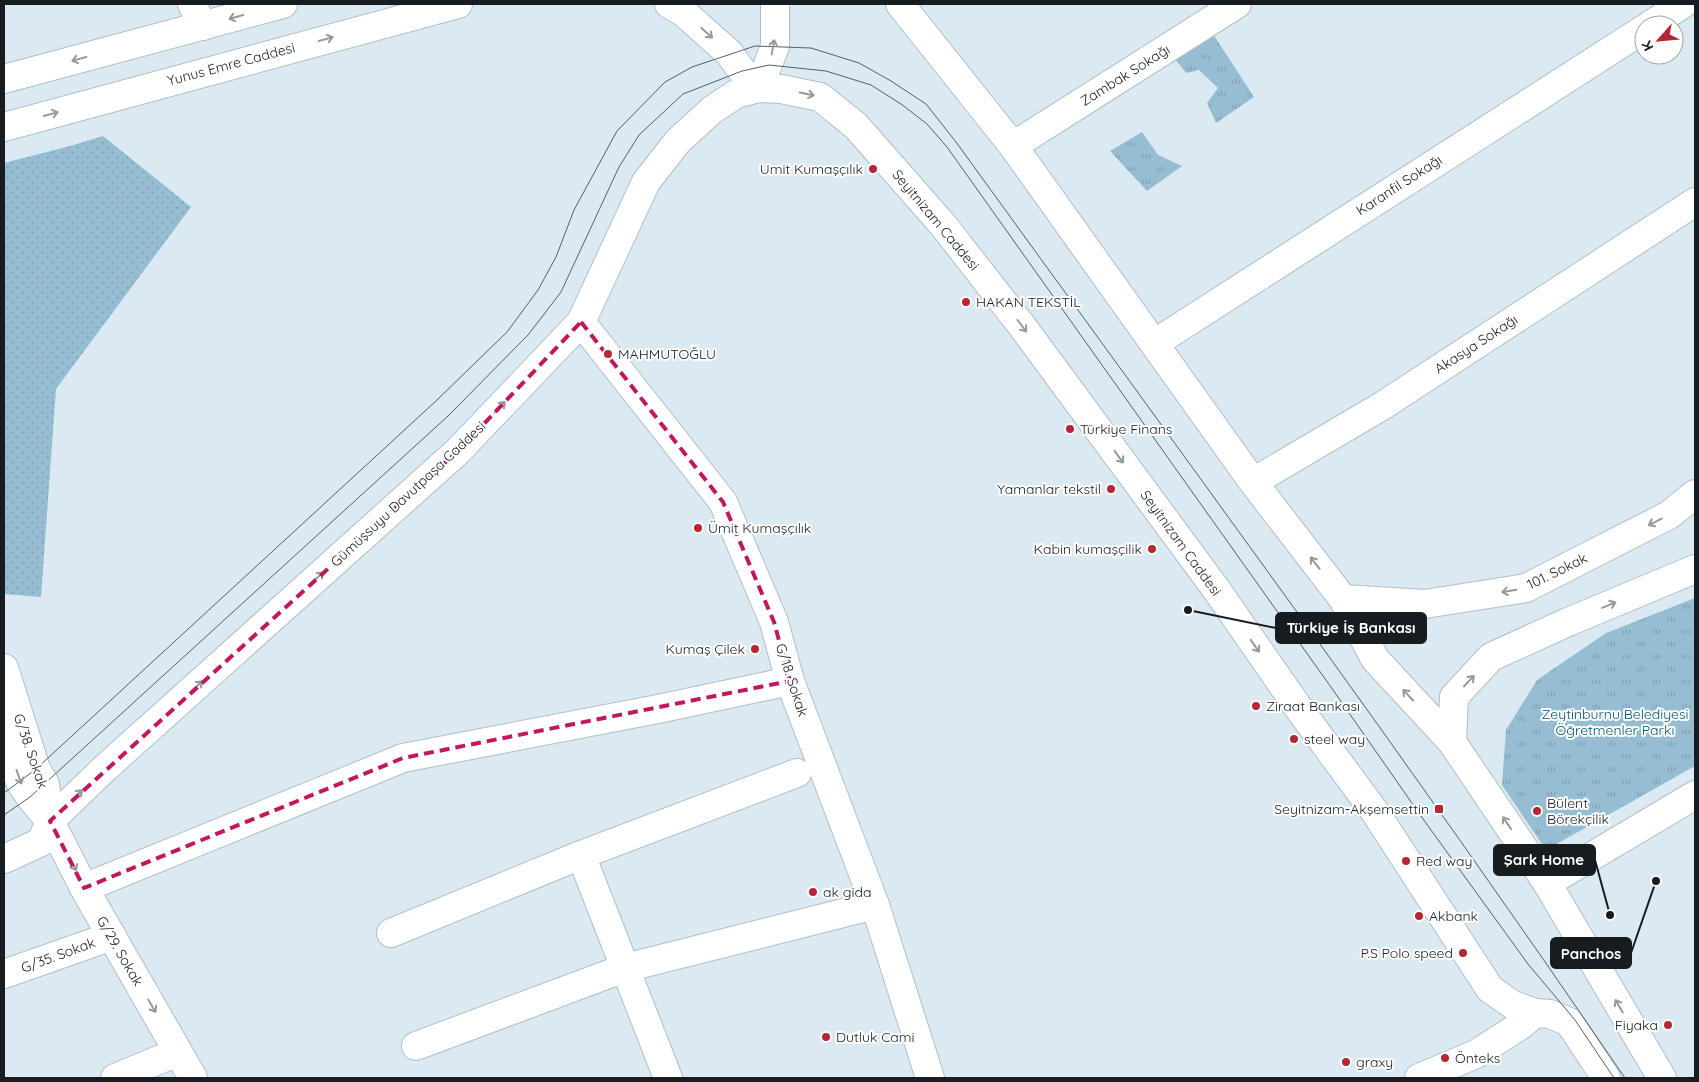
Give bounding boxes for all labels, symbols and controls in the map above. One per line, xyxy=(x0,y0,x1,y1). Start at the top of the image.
one-way arrow xyxy=(228,12,244,22)
north arrow xyxy=(1634,15,1684,65)
one-way arrow xyxy=(701,28,714,39)
one-way arrow xyxy=(317,33,333,43)
street label: Yunus Emre Caddesi xyxy=(165,38,297,90)
text: K xyxy=(1637,38,1658,54)
one-way arrow xyxy=(769,40,779,56)
street label: Zambak Sokağı xyxy=(1077,40,1173,110)
one-way arrow xyxy=(71,55,87,64)
one-way arrow xyxy=(799,90,815,100)
one-way arrow xyxy=(42,108,58,118)
street label: Karanfil Sokağı xyxy=(1353,151,1445,219)
place label: Umit Kumaşçılık xyxy=(760,160,863,178)
marker: Umit Kumaşçılık xyxy=(867,163,879,175)
street label: Seyitnizam Caddesi xyxy=(888,166,984,274)
place label: HAKAN TEKSTİL xyxy=(976,293,1081,311)
marker: HAKAN TEKSTİL xyxy=(960,296,972,308)
street label: Akasya Sokağı xyxy=(1431,310,1521,378)
one-way arrow xyxy=(1017,319,1028,332)
place label: MAHMUTOĞLU xyxy=(618,345,716,363)
marker: MAHMUTOĞLU xyxy=(602,348,614,360)
one-way arrow xyxy=(494,400,506,413)
street label: Gümüşsuyu Davutpaşa Caddesi xyxy=(327,417,489,571)
place label: Türkiye Finans xyxy=(1080,420,1172,438)
marker: Türkiye Finans xyxy=(1064,423,1076,435)
one-way arrow xyxy=(1114,450,1124,464)
place label: Yamanlar tekstil xyxy=(997,480,1101,498)
marker: Yamanlar tekstil xyxy=(1105,483,1117,495)
street label: Seyitnizam Caddesi xyxy=(1137,487,1225,599)
one-way arrow xyxy=(1648,517,1663,527)
place label: Ümit Kumaşçılık xyxy=(708,519,811,537)
marker: Ümit Kumaşçılık xyxy=(692,522,704,534)
place label: Kabin kumaşçilik xyxy=(1034,540,1142,558)
marker: Kabin kumaşçilik xyxy=(1146,543,1158,555)
street label: 101. Sokak xyxy=(1524,549,1590,593)
one-way arrow xyxy=(1309,557,1320,570)
one-way arrow xyxy=(311,571,324,583)
one-way arrow xyxy=(1501,586,1517,596)
one-way arrow xyxy=(1602,599,1617,608)
callout: Türkiye İş Bankası xyxy=(1276,613,1426,643)
text: Türkiye İş Bankası xyxy=(1286,618,1416,637)
one-way arrow xyxy=(1250,638,1260,652)
place label: Kumaş Çilek xyxy=(665,640,745,658)
street label: G/18. Sokak xyxy=(772,641,812,719)
marker: Kumaş Çilek xyxy=(749,643,761,655)
one-way arrow xyxy=(1463,675,1475,688)
one-way arrow xyxy=(190,680,203,691)
one-way arrow xyxy=(1402,688,1414,701)
place label: Ziraat Bankası xyxy=(1266,697,1360,715)
marker: Ziraat Bankası xyxy=(1250,700,1262,712)
park label: Zeytinburnu Belediyesi Öğretmenler Parkı xyxy=(1541,705,1689,739)
street label: G/38. Sokak xyxy=(10,711,52,791)
place label: steel way xyxy=(1304,730,1365,748)
marker: steel way xyxy=(1288,733,1300,745)
one-way arrow xyxy=(15,769,24,784)
one-way arrow xyxy=(71,789,83,801)
place label: Bülent Börekçilik xyxy=(1547,794,1609,828)
place label: Seyitnizam-Akşemsettin xyxy=(1274,800,1429,818)
marker: Seyitnizam-Akşemsettin xyxy=(1433,803,1445,815)
marker: Bülent Börekçilik xyxy=(1531,805,1543,817)
one-way arrow xyxy=(1502,816,1512,830)
callout: Şark Home xyxy=(1494,845,1595,875)
text: Şark Home xyxy=(1504,850,1584,869)
place label: Red way xyxy=(1416,852,1473,870)
marker: Red way xyxy=(1400,855,1412,867)
one-way arrow xyxy=(69,856,78,871)
place label: ak gida xyxy=(823,883,872,901)
marker: ak gida xyxy=(807,886,819,898)
place label: Akbank xyxy=(1429,907,1478,925)
marker: Akbank xyxy=(1413,910,1425,922)
street label: G/29. Sokak xyxy=(93,913,147,989)
street label: G/35. Sokak xyxy=(18,933,98,977)
callout: Panchos xyxy=(1551,938,1631,968)
place label: P.S Polo speed xyxy=(1360,944,1453,962)
text: Panchos xyxy=(1561,944,1621,963)
marker: P.S Polo speed xyxy=(1457,947,1469,959)
one-way arrow xyxy=(147,999,157,1013)
one-way arrow xyxy=(1614,999,1624,1013)
place label: Fiyaka xyxy=(1615,1016,1658,1034)
marker: Fiyaka xyxy=(1662,1019,1674,1031)
place label: Dutluk Cami xyxy=(836,1028,915,1046)
marker: Dutluk Cami xyxy=(820,1031,832,1043)
place label: Önteks xyxy=(1455,1049,1500,1067)
marker: Önteks xyxy=(1439,1052,1451,1064)
place label: graxy xyxy=(1356,1053,1393,1071)
marker: graxy xyxy=(1340,1056,1352,1068)

